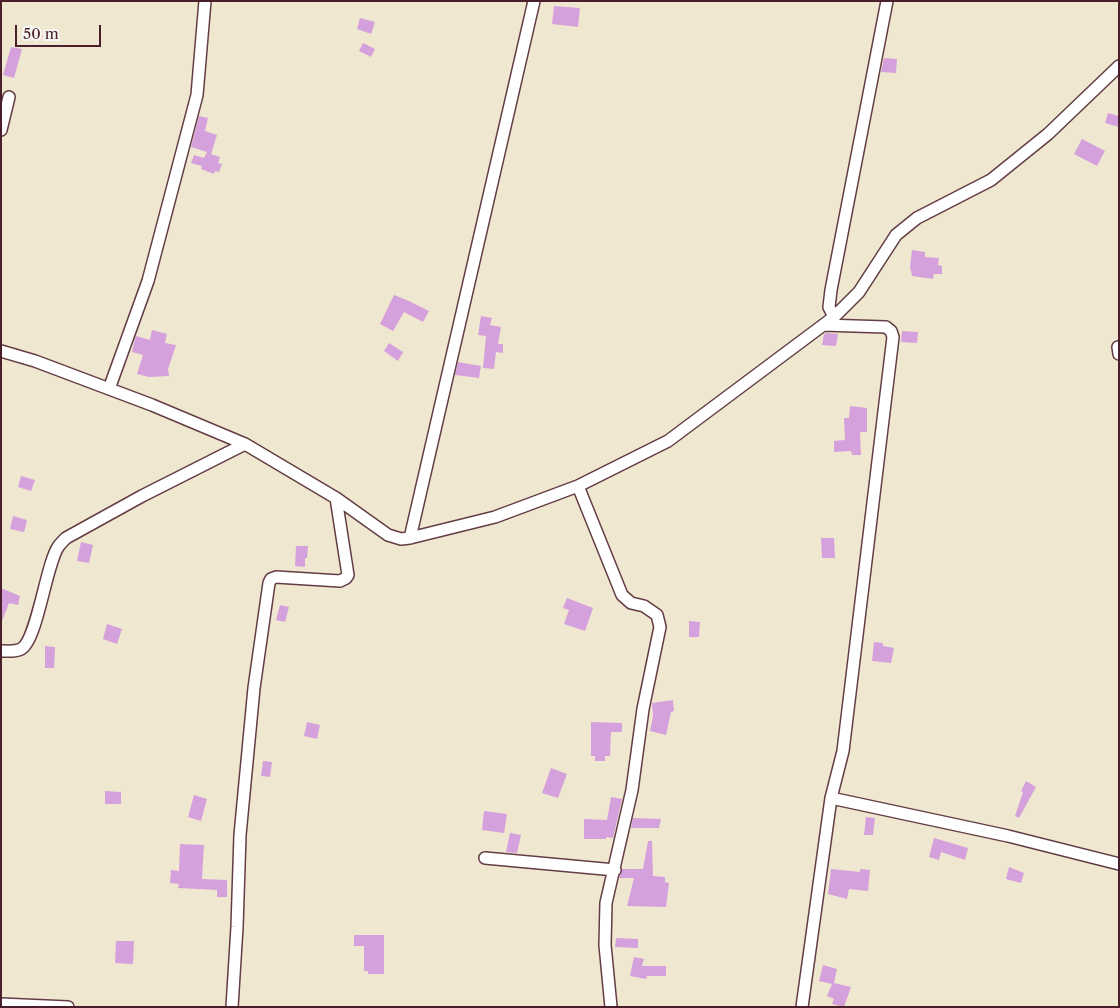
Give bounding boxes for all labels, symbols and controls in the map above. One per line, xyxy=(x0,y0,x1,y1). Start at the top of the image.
scale bar xyxy=(18,15,104,47)
text: 50 m xyxy=(23,24,59,43)

